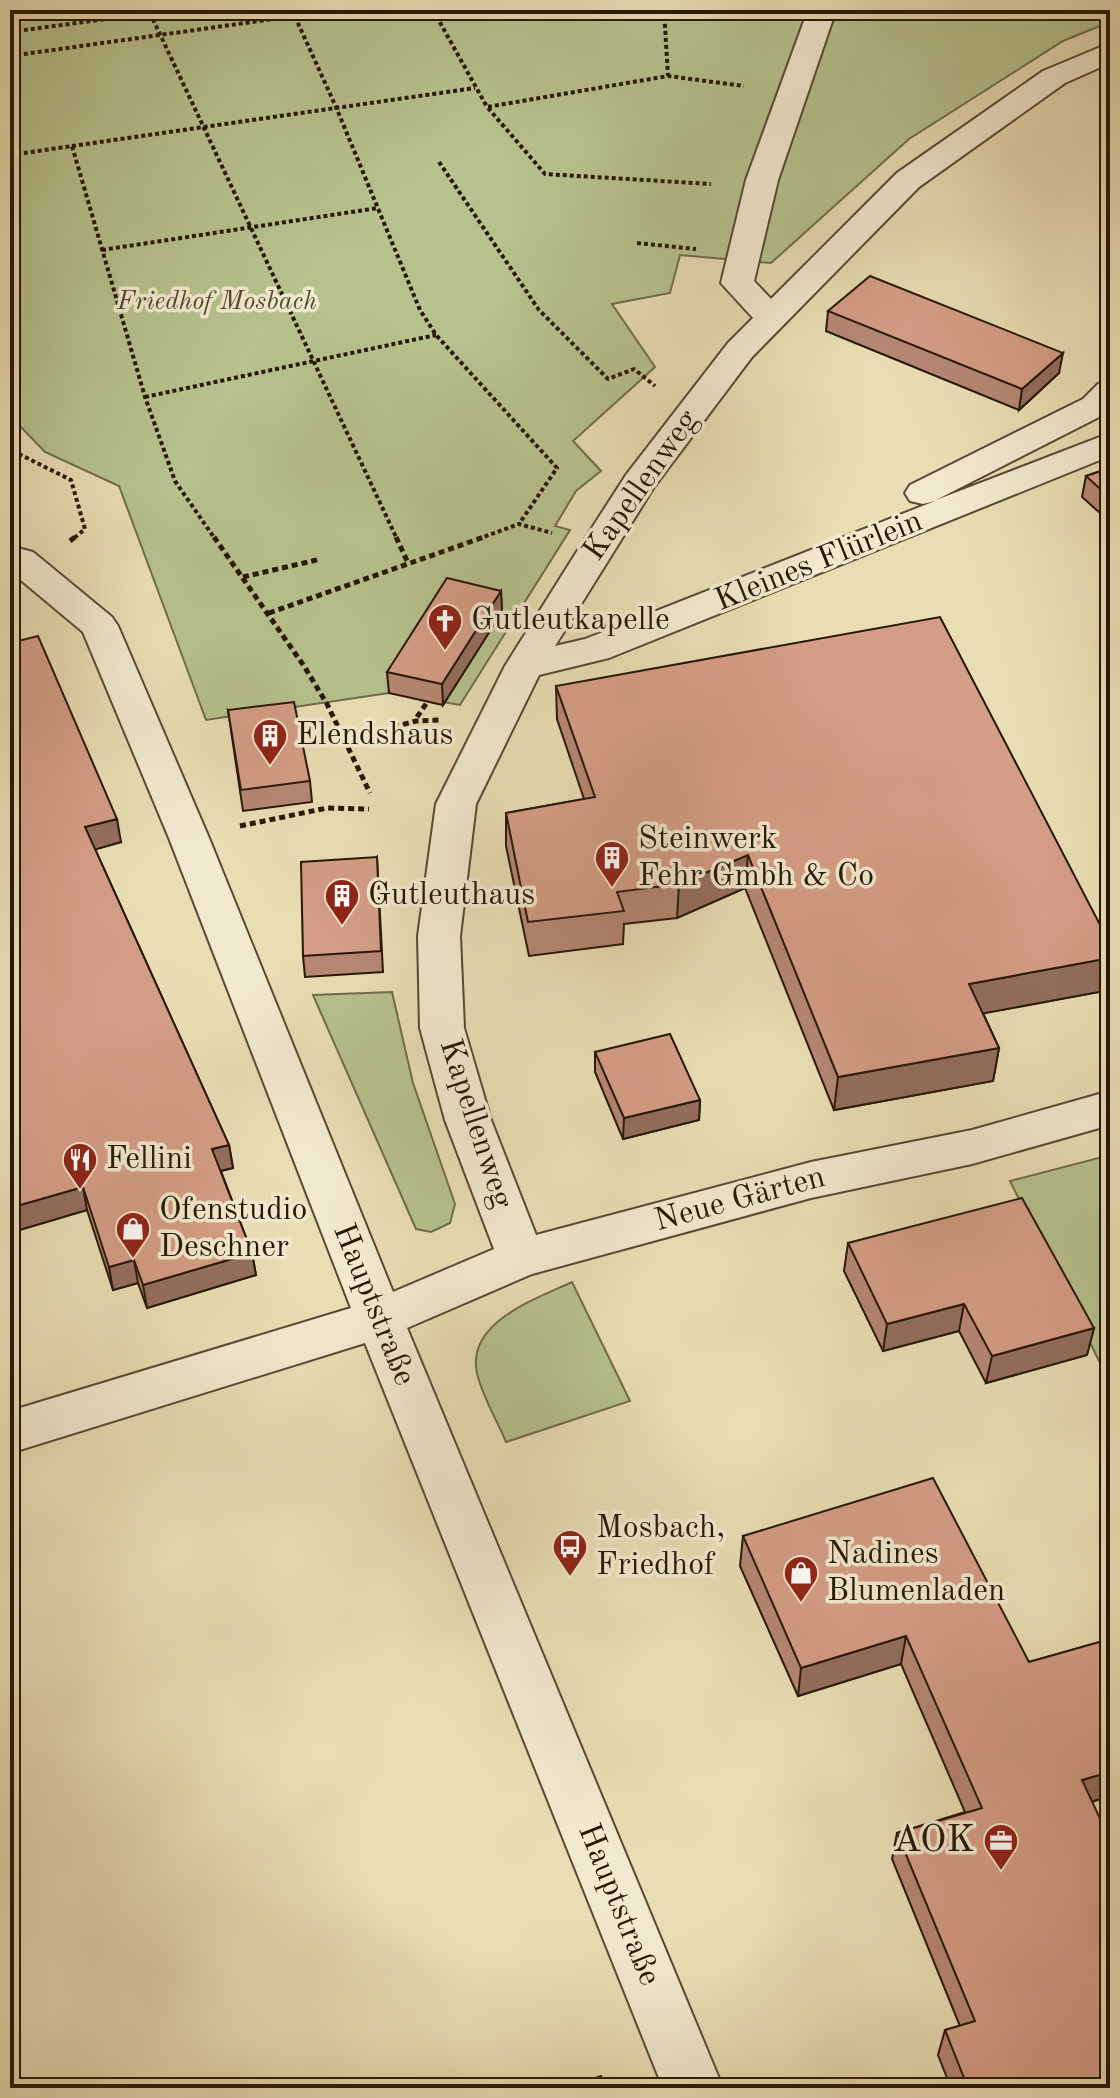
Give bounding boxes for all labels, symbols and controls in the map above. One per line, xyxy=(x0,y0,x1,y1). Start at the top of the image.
park label: Friedhof Mosbach xyxy=(116,289,317,315)
street label: Kapellenweg xyxy=(578,405,706,567)
street label: Kleines Flürlein xyxy=(711,506,927,618)
church icon: Gutleutkapelle xyxy=(426,602,464,652)
place label: Gutleutkapelle xyxy=(471,605,670,637)
building icon: Elendshaus xyxy=(251,717,289,767)
place label: Elendshaus xyxy=(296,720,454,752)
place label: Steinwerk Fehr Gmbh & Co xyxy=(638,824,874,893)
building icon: Steinwerk Fehr Gmbh & Co xyxy=(593,839,631,889)
building icon: Gutleuthaus xyxy=(323,877,361,927)
place label: Gutleuthaus xyxy=(368,880,535,912)
street label: Kapellenweg xyxy=(433,1035,517,1213)
restaurant icon: Fellini xyxy=(61,1141,99,1191)
place label: Fellini xyxy=(106,1144,192,1176)
street label: Neue Gärten xyxy=(651,1162,829,1238)
place label: Ofenstudio Deschner xyxy=(159,1195,307,1264)
shop icon: Ofenstudio Deschner xyxy=(114,1210,152,1260)
street label: Hauptstraße xyxy=(326,1220,420,1390)
place label: Mosbach, Friedhof xyxy=(596,1513,725,1582)
bus stop icon: Mosbach, Friedhof xyxy=(551,1528,589,1578)
place label: Nadines Blumenladen xyxy=(827,1539,1005,1608)
shop icon: Nadines Blumenladen xyxy=(782,1554,820,1604)
street label: Hauptstraße xyxy=(571,1820,665,1990)
place label: AOK xyxy=(892,1822,975,1860)
office icon: AOK xyxy=(982,1822,1020,1872)

